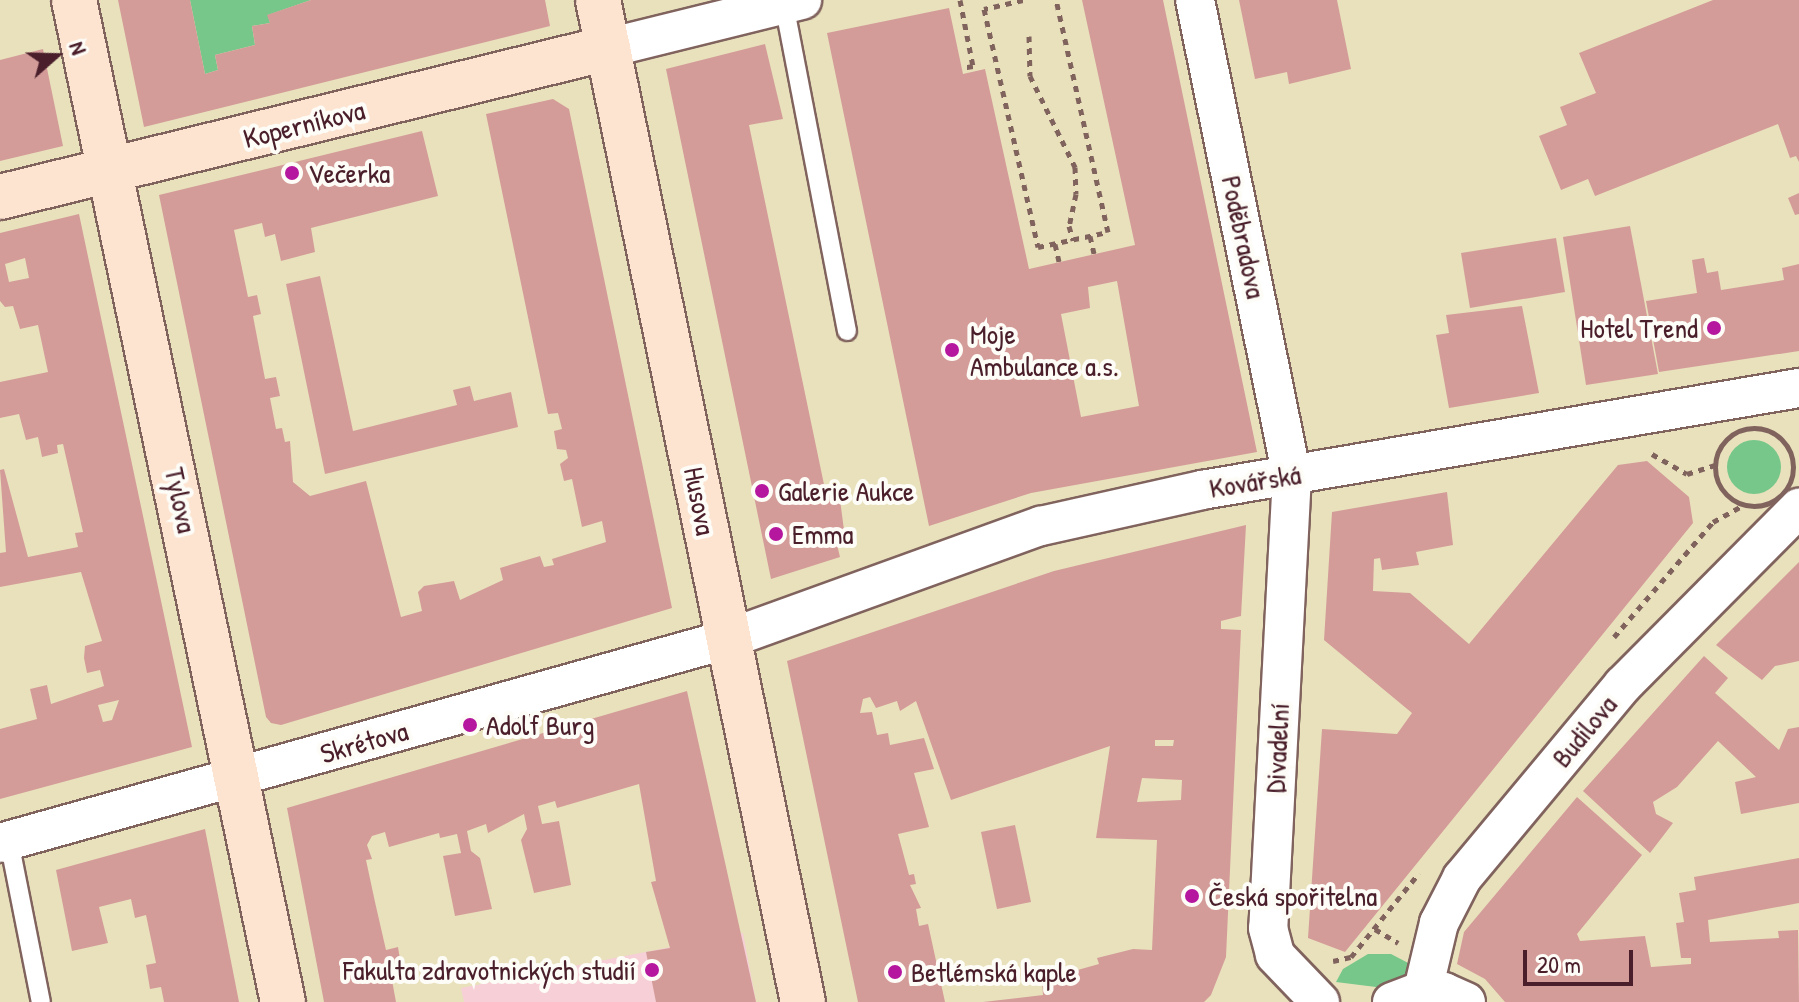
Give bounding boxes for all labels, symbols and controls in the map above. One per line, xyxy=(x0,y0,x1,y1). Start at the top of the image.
north arrow xyxy=(16,16,96,96)
text: N xyxy=(62,37,95,58)
street label: Koperníkova xyxy=(240,93,368,155)
place label: Večerka xyxy=(308,156,390,190)
marker: Večerka xyxy=(283,164,301,182)
street label: Poděbradova xyxy=(1215,173,1273,301)
place label: Hotel Trend xyxy=(1580,311,1698,345)
place label: Moje Ambulance a.s. xyxy=(970,317,1119,383)
marker: Hotel Trend xyxy=(1705,319,1723,337)
marker: Moje Ambulance a.s. xyxy=(941,339,963,361)
street label: Kovářská xyxy=(1207,457,1303,505)
street label: Tylova xyxy=(158,464,204,536)
street label: Husova xyxy=(677,464,723,538)
place label: Galerie Aukce xyxy=(778,474,914,508)
marker: Galerie Aukce xyxy=(753,482,771,500)
place label: Emma xyxy=(792,517,853,551)
marker: Emma xyxy=(767,525,785,543)
street label: Budilova xyxy=(1544,688,1624,774)
street label: Divadelní xyxy=(1258,702,1296,794)
place label: Adolf Burg xyxy=(486,708,594,742)
street label: Skrétova xyxy=(316,714,412,770)
marker: Adolf Burg xyxy=(461,716,479,734)
place label: Česká spořitelna xyxy=(1208,879,1377,913)
marker: Česká spořitelna xyxy=(1183,887,1201,905)
scale bar xyxy=(1527,934,1637,984)
text: 20 m xyxy=(1537,948,1581,980)
place label: Fakulta zdravotnických studií xyxy=(343,953,636,987)
place label: Betlémská kaple xyxy=(911,955,1077,989)
marker: Fakulta zdravotnických studií xyxy=(643,961,661,979)
marker: Betlémská kaple xyxy=(886,963,904,981)

